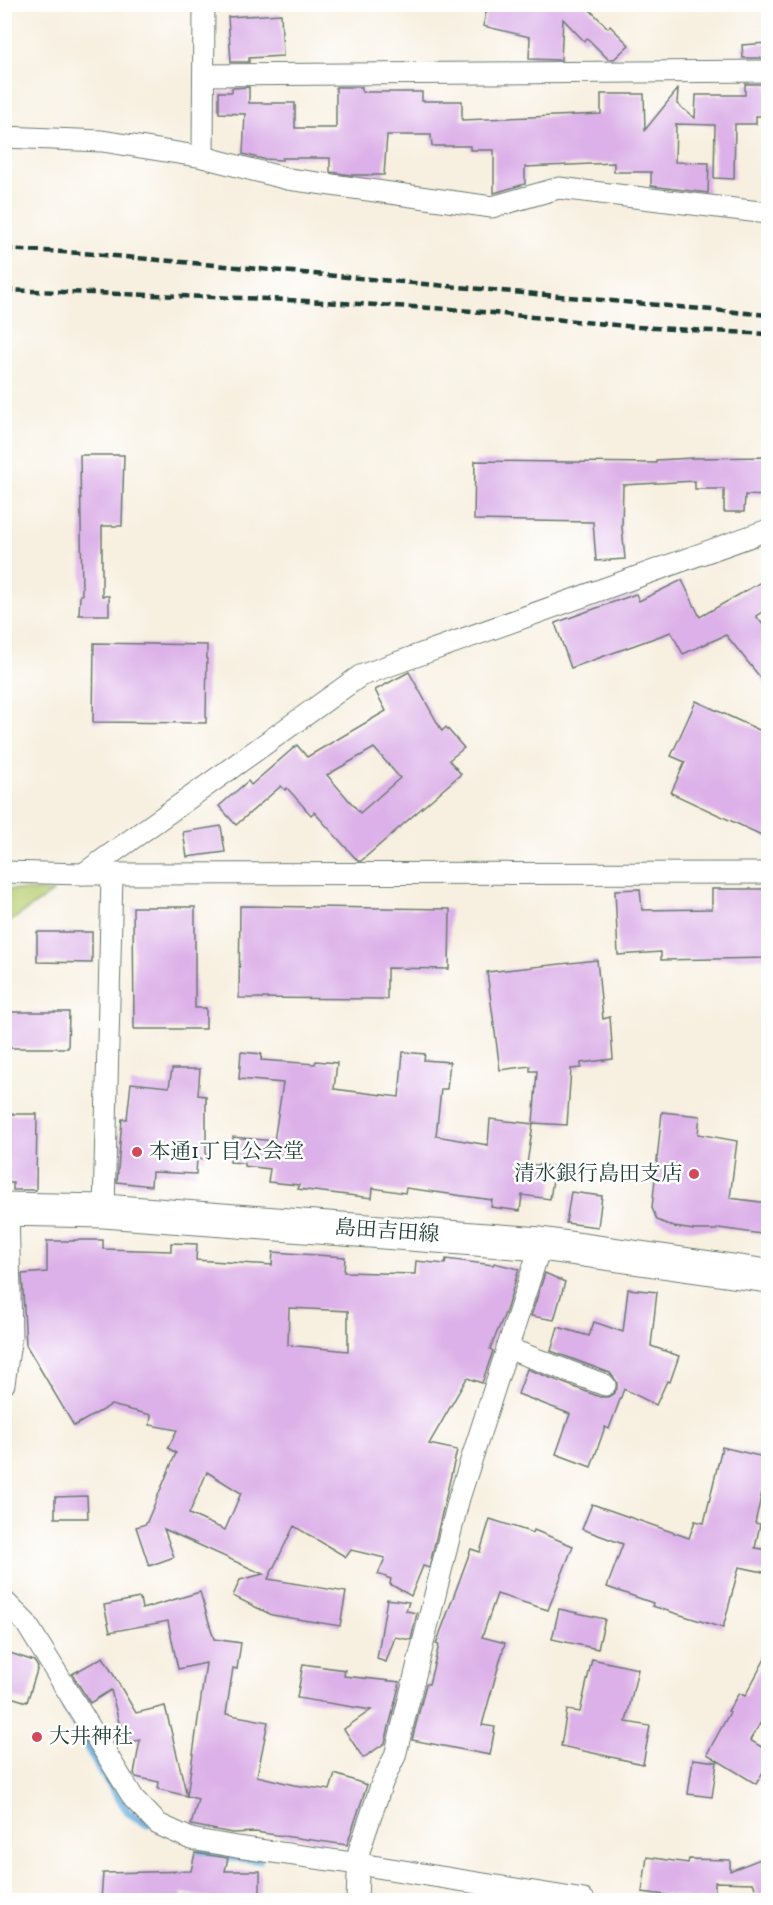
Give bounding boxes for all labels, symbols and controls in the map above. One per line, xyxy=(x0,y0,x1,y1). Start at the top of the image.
place label: 本通1丁目公会堂 xyxy=(149,1138,304,1167)
marker: 本通1丁目公会堂 xyxy=(130,1145,144,1159)
place label: 清水銀行島田支店 xyxy=(514,1160,682,1189)
marker: 清水銀行島田支店 xyxy=(687,1167,701,1181)
street label: 島田吉田線 xyxy=(334,1214,440,1250)
place label: 大井神社 xyxy=(49,1723,133,1752)
marker: 大井神社 xyxy=(30,1730,44,1744)

